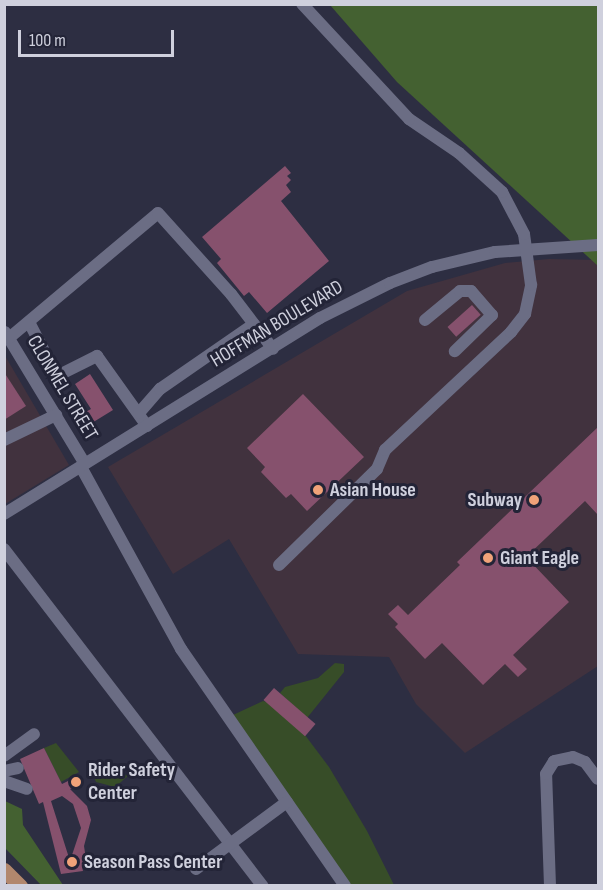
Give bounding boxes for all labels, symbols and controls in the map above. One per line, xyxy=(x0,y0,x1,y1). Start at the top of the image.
scale bar xyxy=(21,18,177,56)
text: 100 m xyxy=(29,30,66,51)
street label: HOFFMAN BOULEVARD xyxy=(207,275,347,373)
street label: CLONMEL STREET xyxy=(21,331,103,445)
place label: Asian House xyxy=(330,478,416,502)
marker: Asian House xyxy=(311,483,325,497)
place label: Subway xyxy=(467,488,522,512)
marker: Subway xyxy=(527,493,541,507)
place label: Giant Eagle xyxy=(500,546,579,570)
marker: Giant Eagle xyxy=(481,551,495,565)
place label: Rider Safety Center xyxy=(88,759,175,806)
marker: Rider Safety Center xyxy=(69,775,83,789)
place label: Season Pass Center xyxy=(84,850,222,874)
marker: Season Pass Center xyxy=(65,855,79,869)

